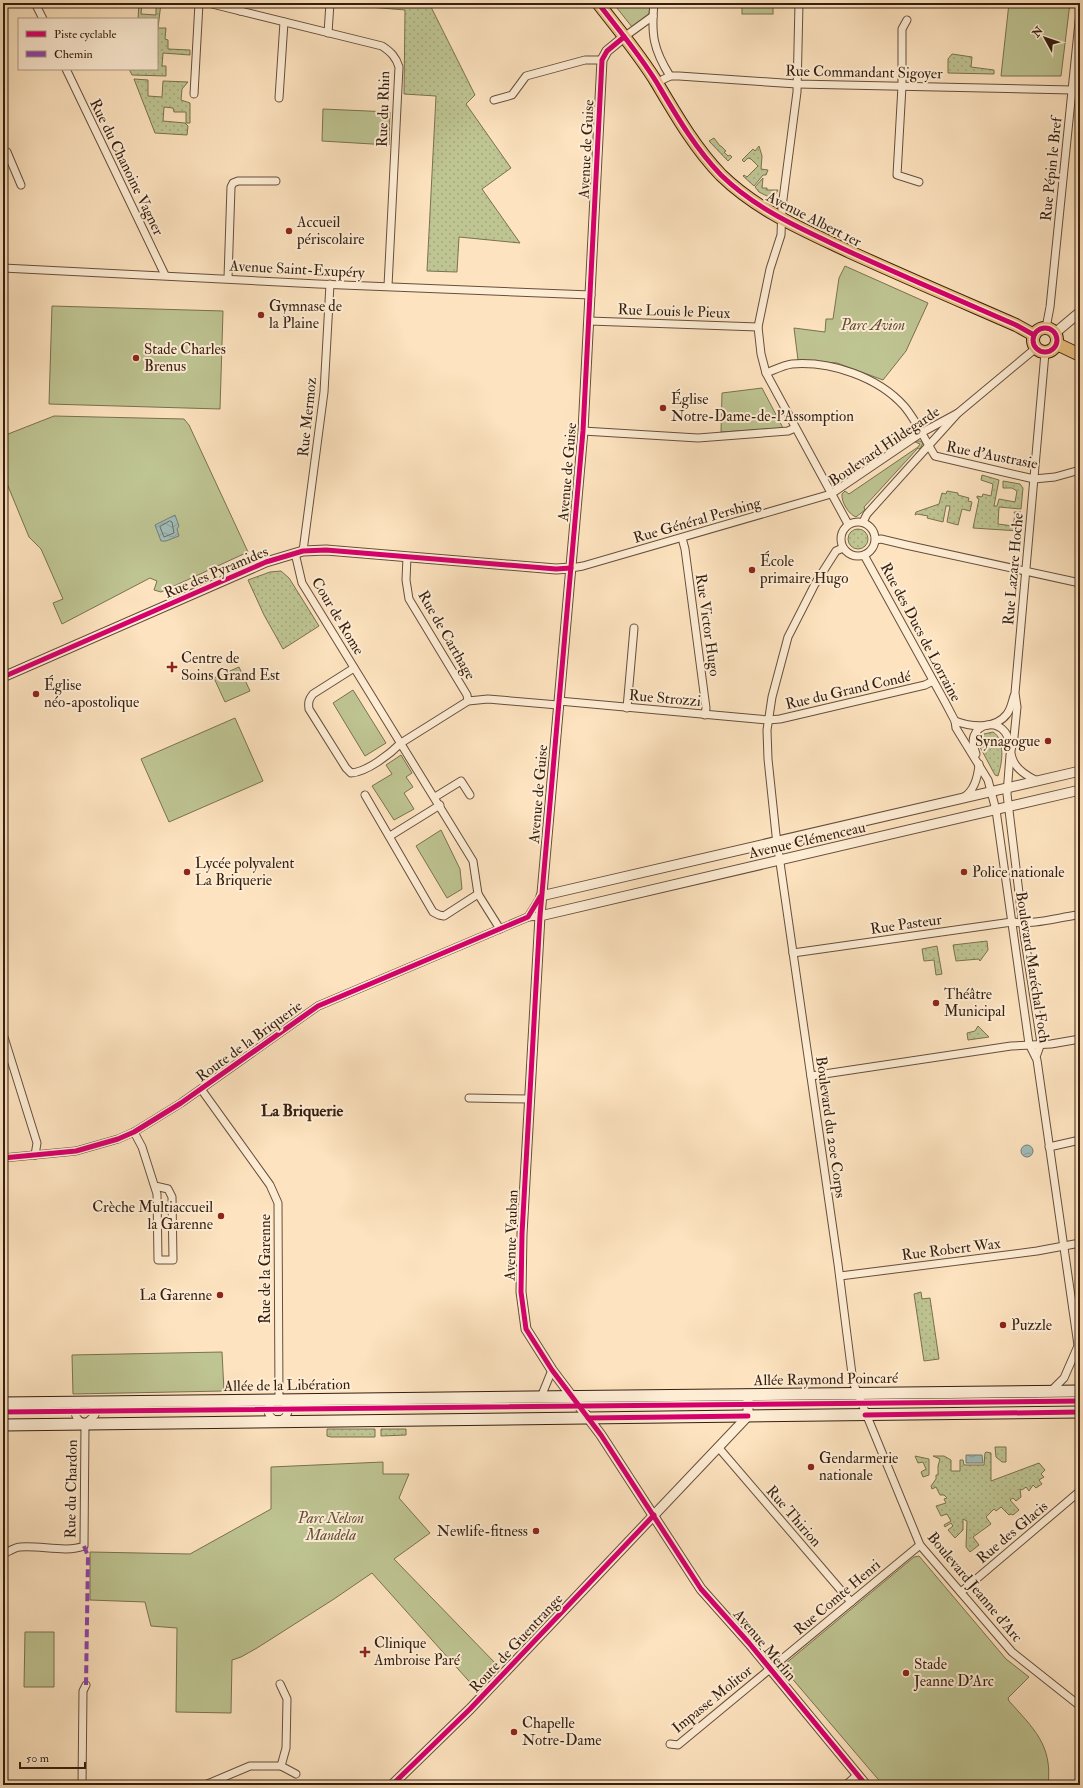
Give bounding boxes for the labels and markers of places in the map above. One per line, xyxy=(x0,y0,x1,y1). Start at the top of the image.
place label: Accueil périscolaire xyxy=(296,213,365,250)
marker: Accueil périscolaire xyxy=(284,226,294,236)
place label: Gymnase de la Plaine xyxy=(269,297,342,333)
marker: Gymnase de la Plaine xyxy=(256,310,266,320)
place label: Stade Charles Brenus xyxy=(144,340,226,376)
marker: Stade Charles Brenus xyxy=(131,353,141,363)
place label: Église Notre-Dame-de-l'Assomption xyxy=(671,388,854,427)
marker: Église Notre-Dame-de-l'Assomption xyxy=(658,403,668,413)
place label: École primaire Hugo xyxy=(759,550,848,589)
marker: École primaire Hugo xyxy=(747,565,757,575)
place label: Centre de Soins Grand Est xyxy=(181,649,280,685)
marker: Centre de Soins Grand Est xyxy=(166,661,178,673)
place label: Église néo-apostolique xyxy=(44,674,139,713)
marker: Église néo-apostolique xyxy=(31,689,41,699)
place label: Synagogue xyxy=(975,732,1040,751)
marker: Synagogue xyxy=(1043,736,1053,746)
place label: Lycée polyvalent La Briquerie xyxy=(195,854,294,890)
place label: Police nationale xyxy=(972,863,1065,882)
marker: Lycée polyvalent La Briquerie xyxy=(182,867,192,877)
marker: Police nationale xyxy=(959,867,969,877)
place label: Théâtre Municipal xyxy=(944,985,1005,1022)
marker: Théâtre Municipal xyxy=(931,998,941,1008)
place label: Crèche Multiaccueil la Garenne xyxy=(92,1198,213,1234)
marker: Crèche Multiaccueil la Garenne xyxy=(216,1211,226,1221)
place label: La Garenne xyxy=(139,1286,212,1305)
marker: La Garenne xyxy=(215,1290,225,1300)
place label: Puzzle xyxy=(1011,1316,1052,1335)
marker: Puzzle xyxy=(998,1320,1008,1330)
place label: Gendarmerie nationale xyxy=(819,1449,898,1485)
marker: Gendarmerie nationale xyxy=(806,1462,816,1472)
place label: Newlife-fitness xyxy=(437,1522,528,1541)
marker: Newlife-fitness xyxy=(531,1526,541,1536)
place label: Clinique Ambroise Paré xyxy=(373,1634,461,1670)
marker: Clinique Ambroise Paré xyxy=(359,1646,371,1658)
place label: Stade Jeanne D'Arc xyxy=(913,1655,994,1692)
marker: Stade Jeanne D'Arc xyxy=(901,1668,911,1678)
place label: Chapelle Notre-Dame xyxy=(522,1714,602,1750)
marker: Chapelle Notre-Dame xyxy=(509,1727,519,1737)

